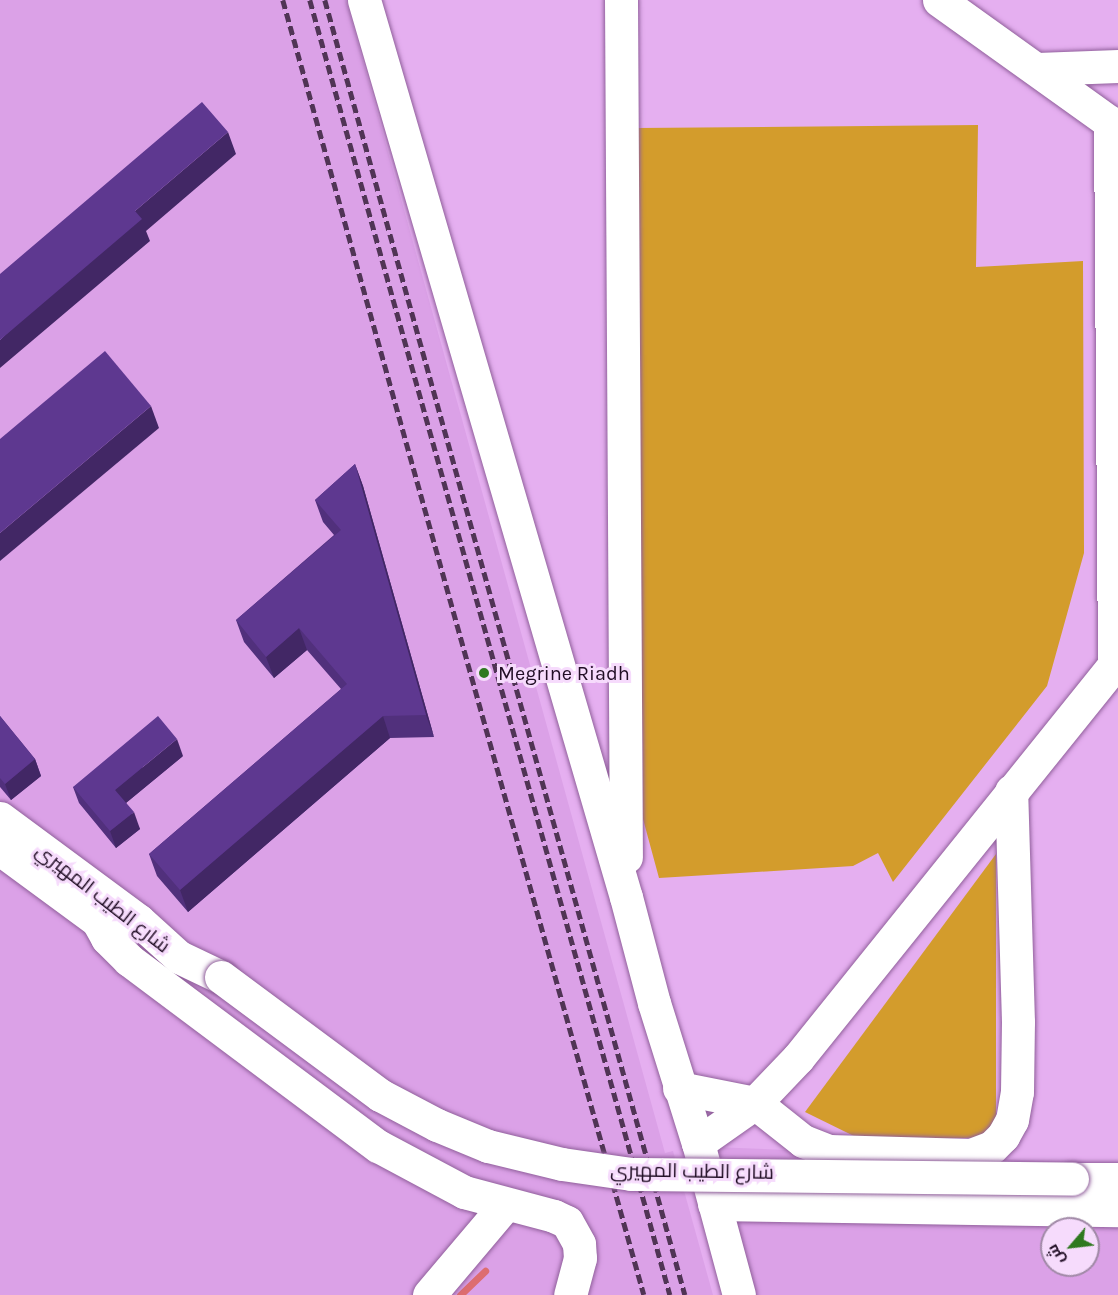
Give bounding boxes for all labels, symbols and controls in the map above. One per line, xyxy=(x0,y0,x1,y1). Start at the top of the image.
place label: Megrine Riadh xyxy=(498,661,630,685)
marker: Megrine Riadh xyxy=(475,664,493,682)
street label: شارع الطيب المهيري xyxy=(31,838,175,958)
street label: شارع الطيب المهيري xyxy=(610,1158,774,1184)
north arrow xyxy=(1040,1217,1100,1277)
text: ش xyxy=(1042,1241,1069,1268)

